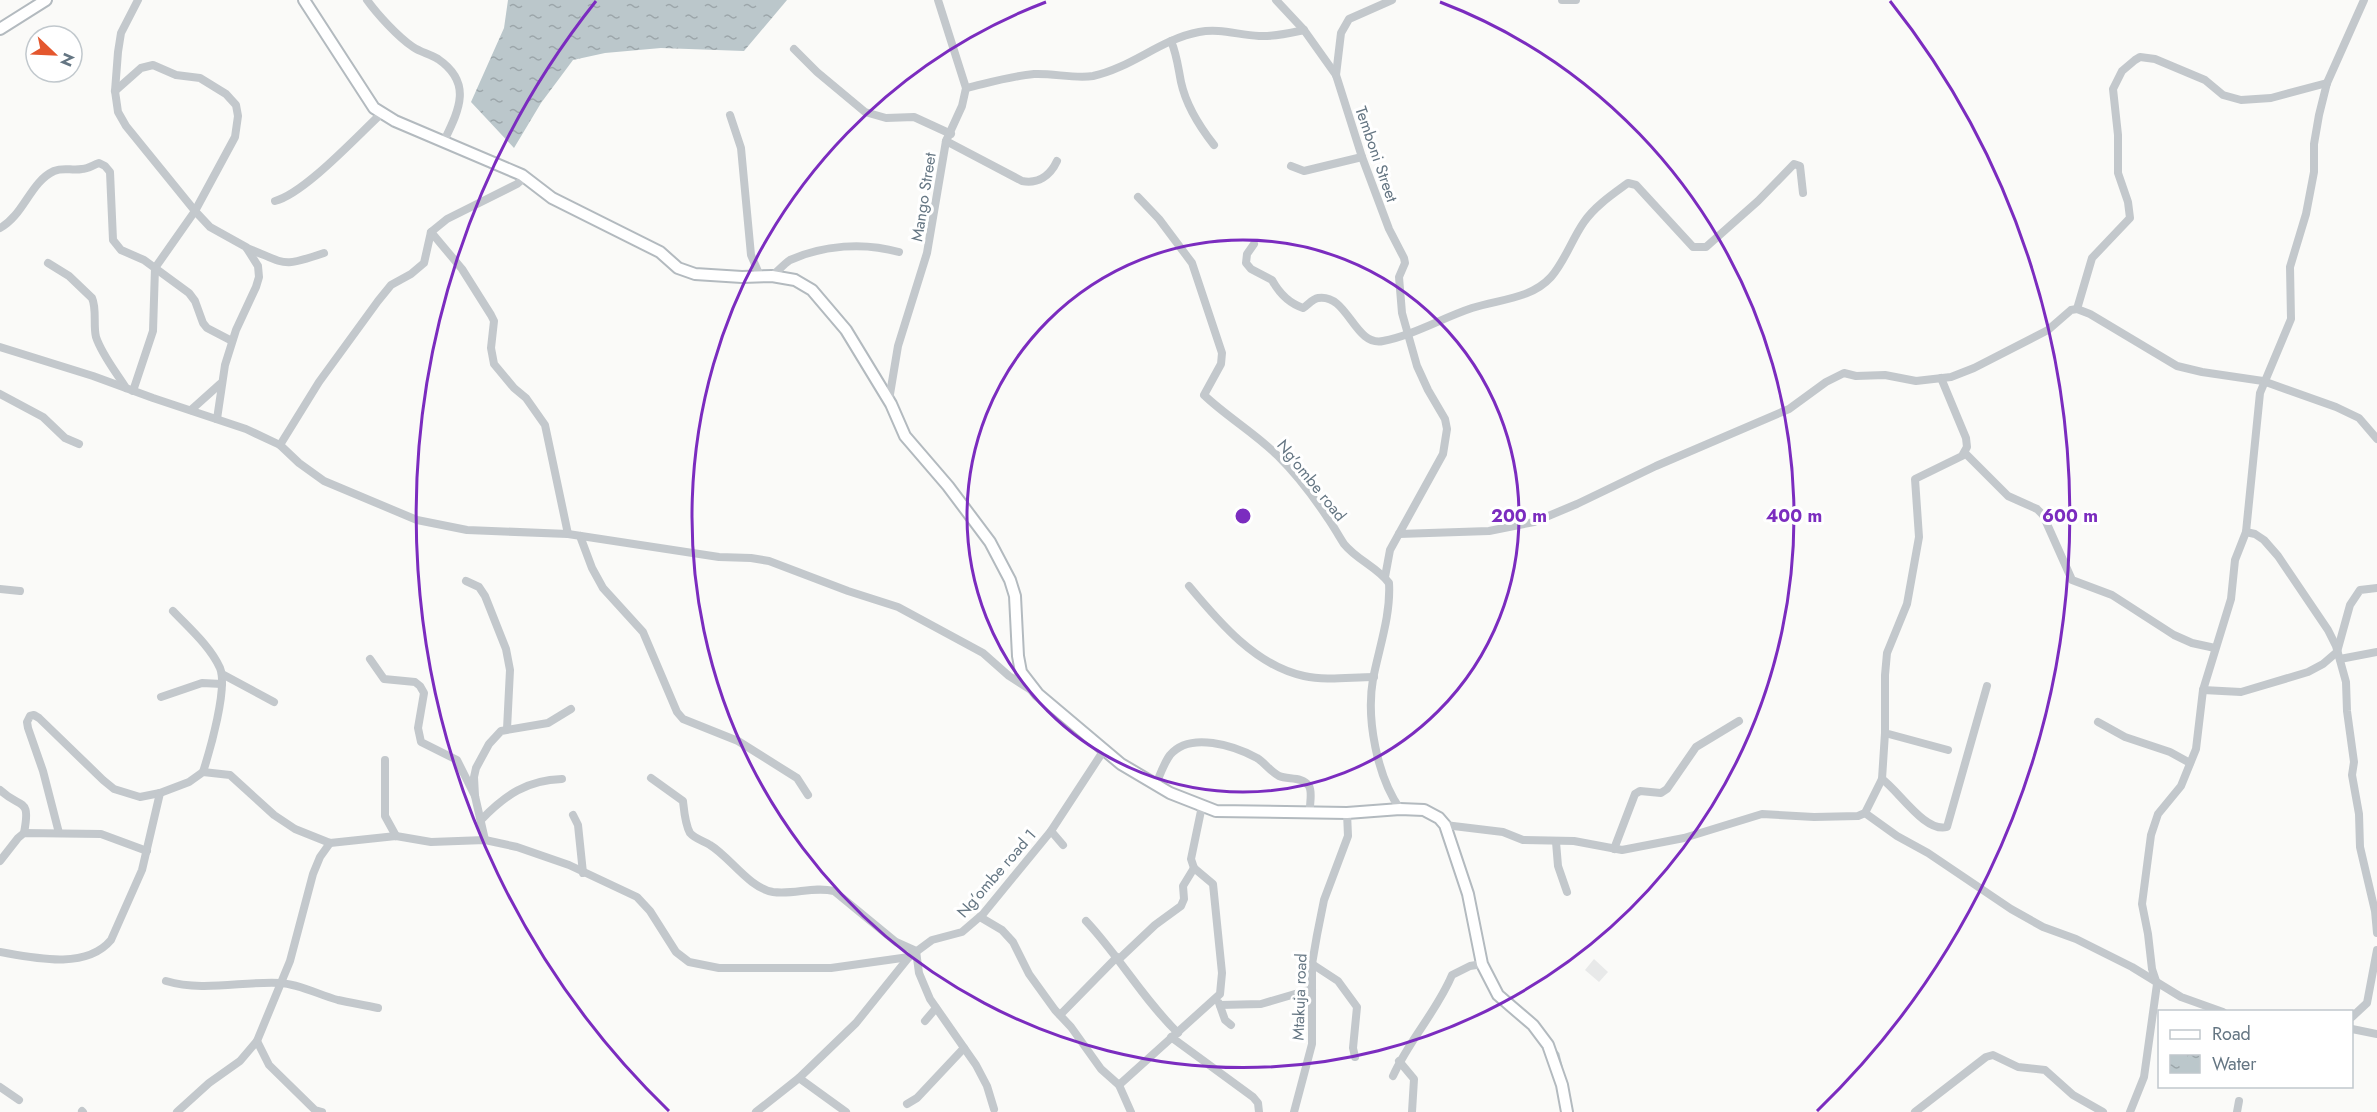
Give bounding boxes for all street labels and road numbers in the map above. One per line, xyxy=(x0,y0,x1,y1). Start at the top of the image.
street label: Temboni Street xyxy=(1349,103,1404,205)
street label: Mango Street xyxy=(905,151,942,243)
street label: Ng'ombe road xyxy=(1272,435,1352,526)
street label: Ng’ombe road 1 xyxy=(951,824,1041,923)
street label: Mtakuja road xyxy=(1286,953,1313,1041)

